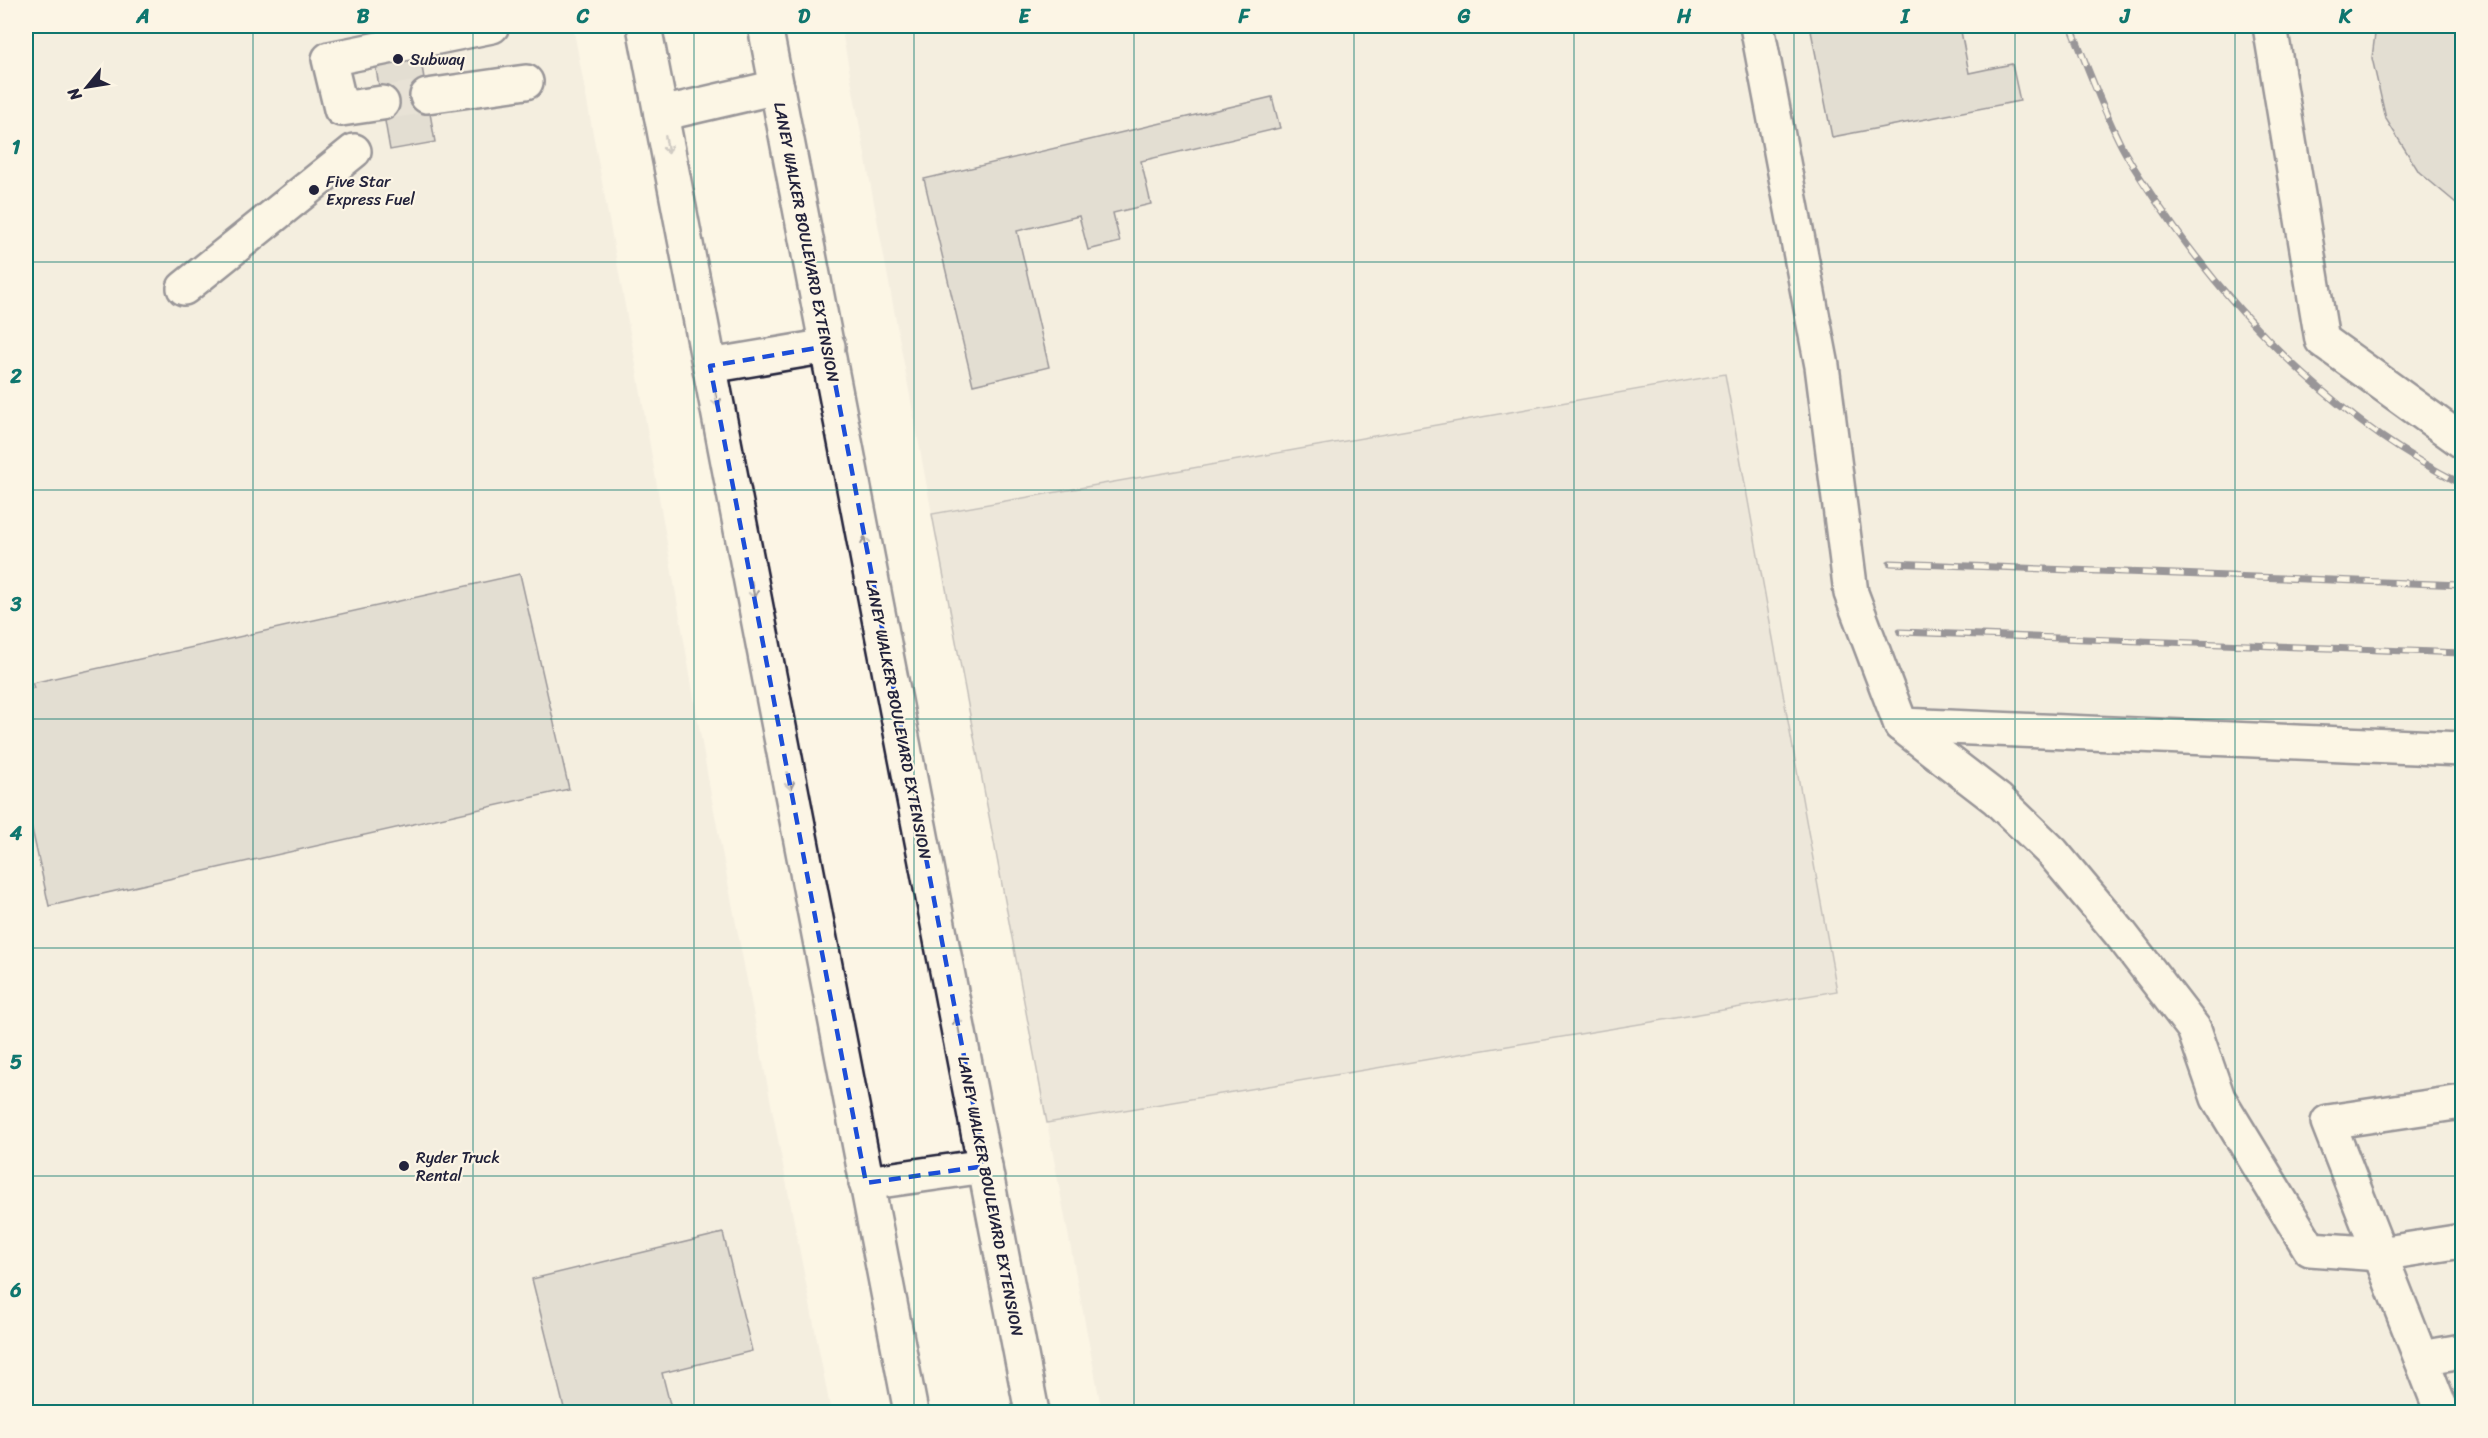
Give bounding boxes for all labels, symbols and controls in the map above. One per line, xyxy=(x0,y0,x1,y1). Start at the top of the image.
text: A xyxy=(135,0,150,34)
text: B xyxy=(357,0,370,34)
text: C xyxy=(576,0,590,34)
text: D xyxy=(798,0,811,34)
text: E xyxy=(1018,0,1031,34)
text: F xyxy=(1238,0,1251,34)
text: G xyxy=(1457,0,1471,34)
text: H xyxy=(1676,0,1692,34)
text: I xyxy=(1900,0,1911,34)
text: J xyxy=(2119,0,2131,34)
text: K xyxy=(2338,0,2353,34)
place label: Subway xyxy=(410,45,465,74)
marker: Subway xyxy=(391,52,405,66)
north arrow xyxy=(57,57,117,117)
text: N xyxy=(59,81,90,107)
street label: LANEY WALKER BOULEVARD EXTENSION xyxy=(765,99,848,385)
text: 1 xyxy=(12,130,21,165)
one-way arrow xyxy=(662,135,673,154)
place label: Five Star Express Fuel xyxy=(326,167,415,214)
marker: Five Star Express Fuel xyxy=(307,183,321,197)
text: 2 xyxy=(9,359,22,394)
one-way arrow xyxy=(711,388,722,407)
one-way arrow xyxy=(860,535,871,555)
street label: LANEY WALKER BOULEVARD EXTENSION xyxy=(857,576,940,862)
one-way arrow xyxy=(748,579,759,599)
text: 3 xyxy=(10,587,22,622)
one-way arrow xyxy=(784,771,795,791)
text: 4 xyxy=(9,816,23,851)
one-way arrow xyxy=(952,1016,963,1035)
text: 5 xyxy=(10,1045,22,1080)
street label: LANEY WALKER BOULEVARD EXTENSION xyxy=(949,1053,1032,1339)
place label: Ryder Truck Rental xyxy=(416,1143,500,1190)
marker: Ryder Truck Rental xyxy=(397,1159,411,1173)
text: 6 xyxy=(9,1273,22,1308)

